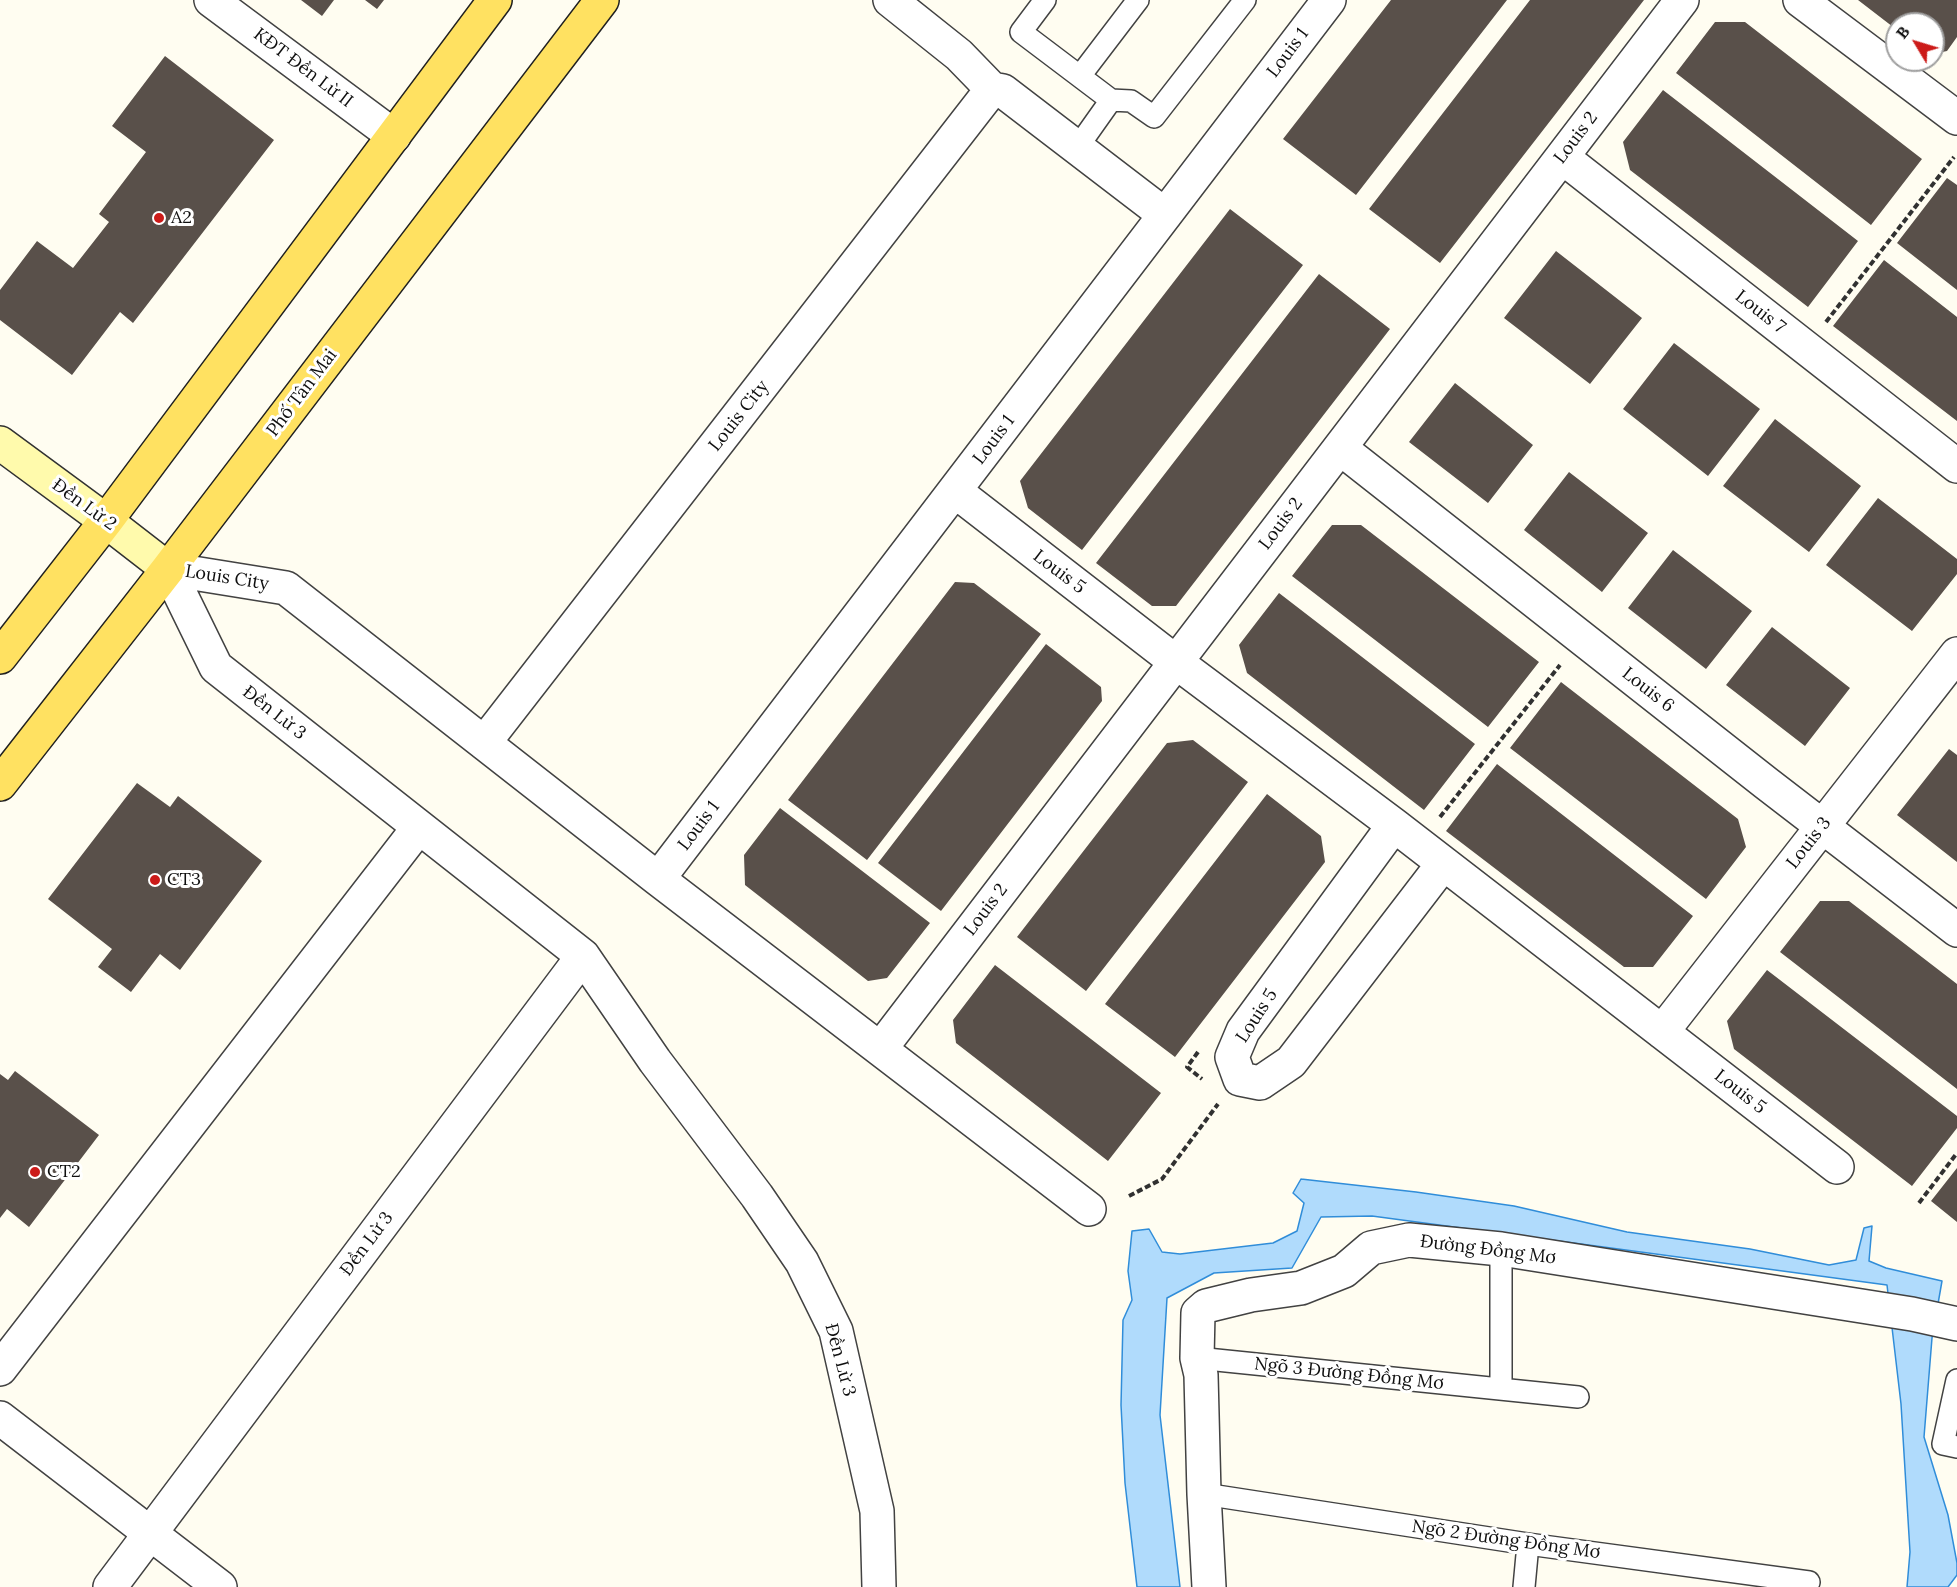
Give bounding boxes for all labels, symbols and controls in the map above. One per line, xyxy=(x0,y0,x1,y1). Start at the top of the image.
north arrow xyxy=(1885,12,1945,72)
text: B xyxy=(1891,22,1914,42)
street label: KĐT Đền Lừ II xyxy=(249,24,357,112)
street label: Louis 1 xyxy=(1262,24,1314,82)
street label: Louis 2 xyxy=(1549,108,1603,168)
place label: A2 xyxy=(171,207,192,229)
marker: A2 xyxy=(152,211,166,225)
street label: Louis 7 xyxy=(1730,286,1790,338)
street label: Phố Tân Mai xyxy=(262,345,342,441)
street label: Louis City xyxy=(705,376,773,456)
street label: Louis 1 xyxy=(968,411,1020,469)
street label: Đền Lừ 2 xyxy=(48,474,120,536)
street label: Louis 2 xyxy=(1254,494,1308,554)
street label: Louis 5 xyxy=(1029,545,1089,599)
street label: Louis City xyxy=(184,561,270,595)
street label: Louis 6 xyxy=(1618,663,1678,717)
street label: Đền Lừ 3 xyxy=(238,681,310,745)
street label: Louis 1 xyxy=(673,797,725,855)
street label: Louis 3 xyxy=(1782,813,1836,873)
place label: CT3 xyxy=(167,869,201,891)
marker: CT3 xyxy=(148,873,162,887)
street label: Louis 2 xyxy=(959,880,1013,940)
street label: Louis 5 xyxy=(1232,985,1282,1047)
street label: Louis 5 xyxy=(1710,1065,1770,1119)
place label: CT2 xyxy=(47,1161,81,1183)
marker: CT2 xyxy=(28,1165,42,1179)
street label: Đền Lừ 3 xyxy=(336,1208,398,1280)
street label: Đường Đồng Mơ xyxy=(1419,1231,1557,1269)
street label: Đền Lừ 3 xyxy=(820,1321,860,1399)
street label: Ngõ 3 Đường Đồng Mơ xyxy=(1253,1353,1445,1395)
street label: Ngõ 2 Đường Đồng Mơ xyxy=(1410,1516,1602,1564)

